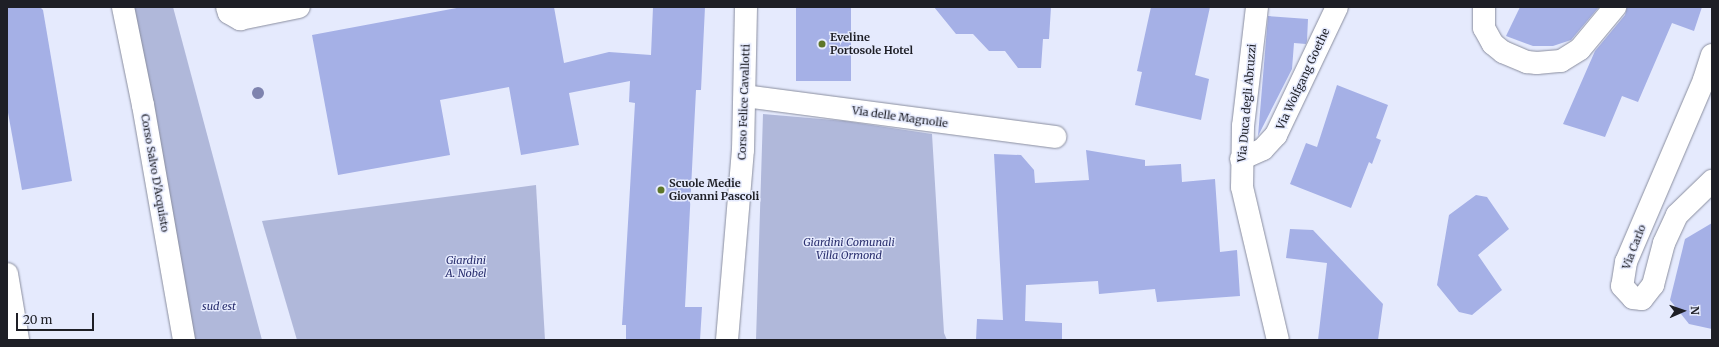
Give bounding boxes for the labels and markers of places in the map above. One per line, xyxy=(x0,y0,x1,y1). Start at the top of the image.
place label: Eveline Portosole Hotel xyxy=(830,31,913,57)
marker: Eveline Portosole Hotel xyxy=(817,39,827,49)
place label: Scuole Medie Giovanni Pascoli xyxy=(669,177,759,203)
marker: Scuole Medie Giovanni Pascoli xyxy=(656,185,666,195)

